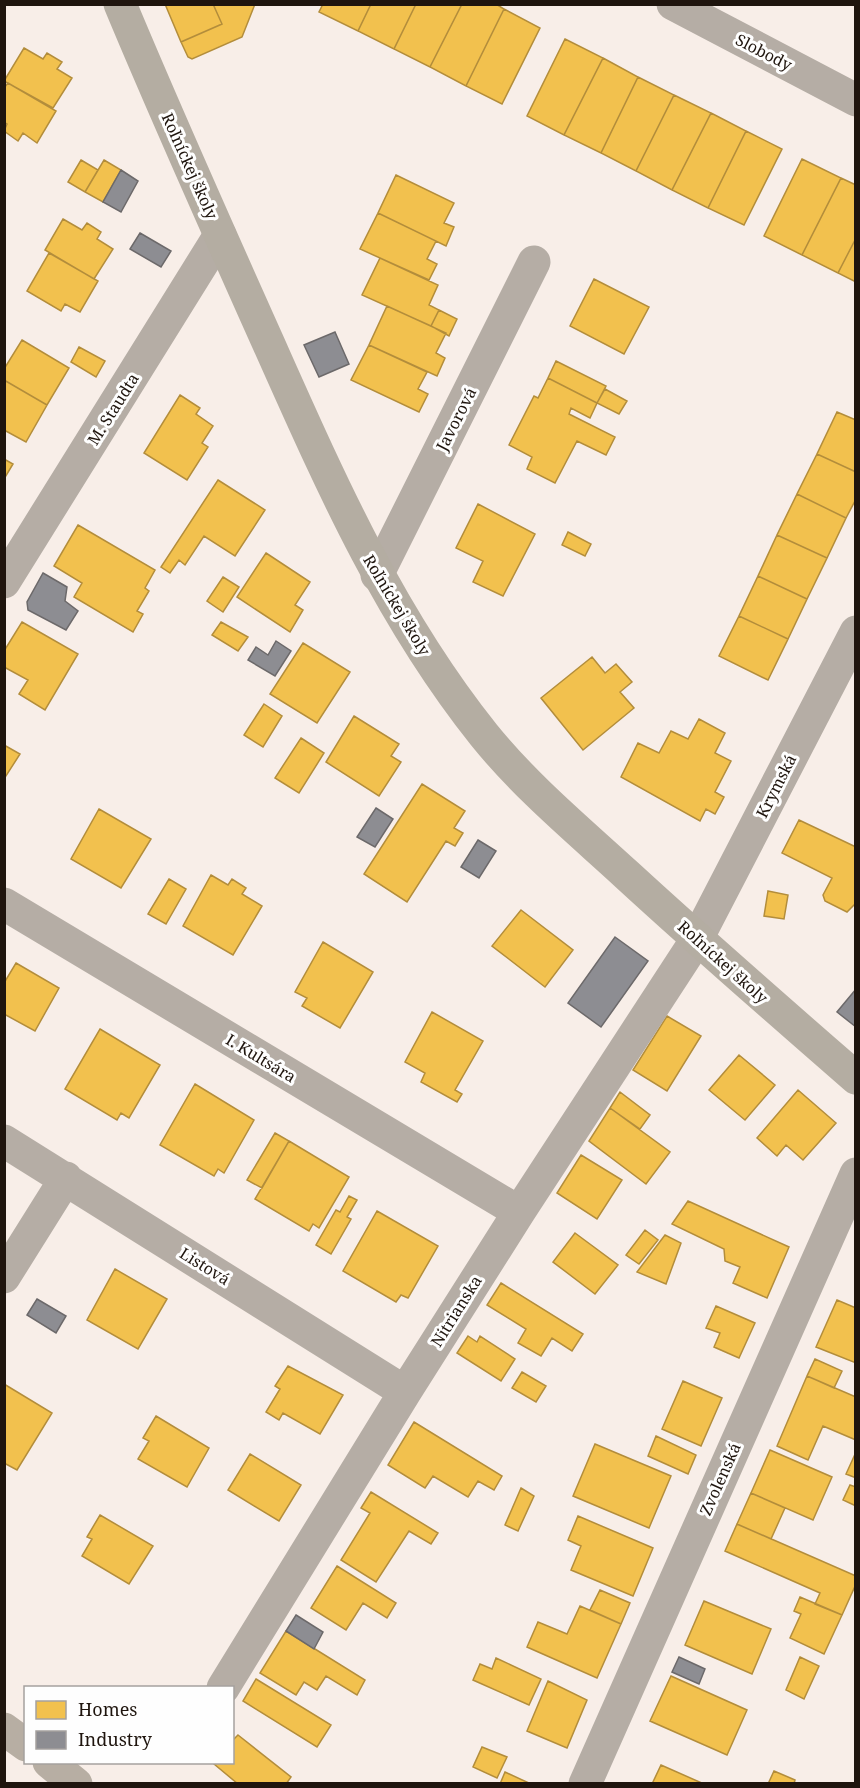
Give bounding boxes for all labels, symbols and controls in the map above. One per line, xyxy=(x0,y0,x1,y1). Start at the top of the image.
street label: Slobody xyxy=(732,28,797,76)
street label: Roľníckej školy xyxy=(157,109,224,223)
street label: M. Staudta xyxy=(82,369,144,449)
street label: Javorová xyxy=(430,384,481,455)
street label: Roľníckej školy xyxy=(358,550,436,660)
street label: Krymská xyxy=(751,750,801,822)
street label: Roľníckej školy xyxy=(673,916,773,1009)
street label: I. Kultsára xyxy=(222,1028,300,1088)
street label: Listová xyxy=(176,1242,234,1290)
street label: Nitrianska xyxy=(425,1271,487,1351)
street label: Zvolenská xyxy=(694,1439,746,1519)
legend xyxy=(24,1686,234,1764)
text: Homes xyxy=(78,1697,137,1721)
text: Industry xyxy=(78,1727,153,1751)

